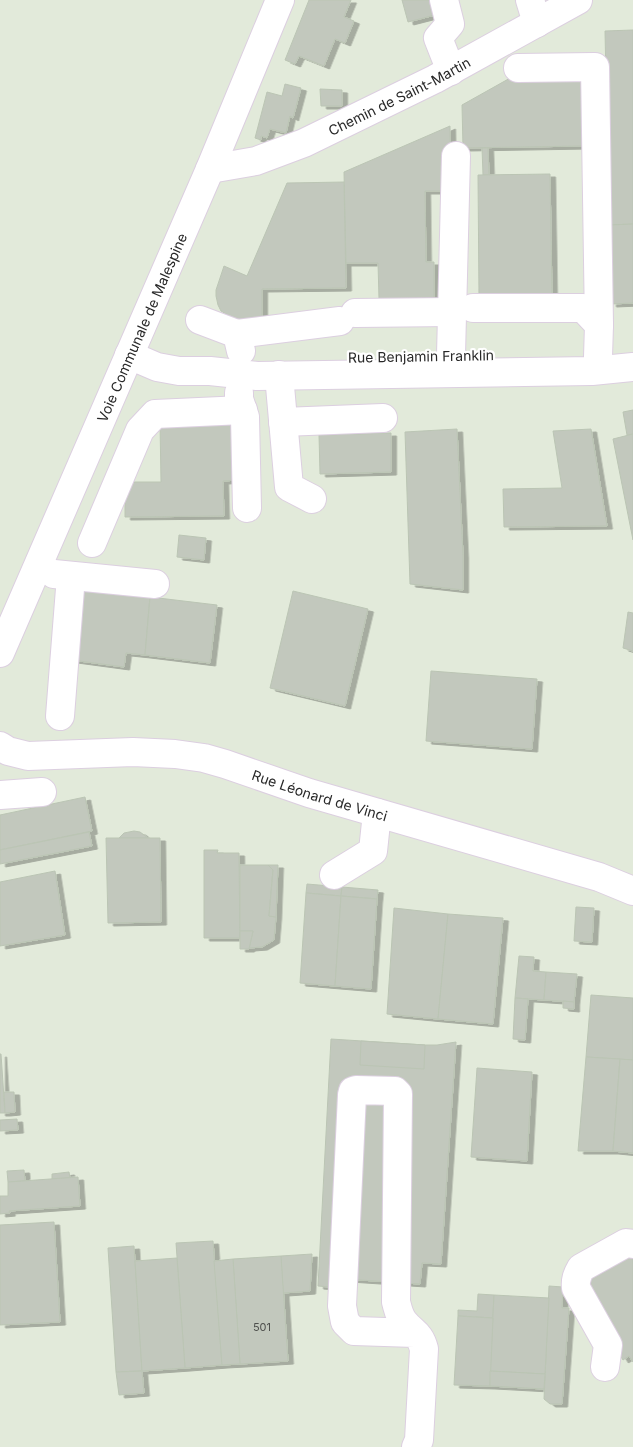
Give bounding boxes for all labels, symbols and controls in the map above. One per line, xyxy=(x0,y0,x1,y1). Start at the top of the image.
street label: Chemin de Saint-Martin xyxy=(325,53,473,139)
street label: Voie Communale de Malespine xyxy=(93,230,190,425)
street label: Rue Benjamin Franklin xyxy=(348,346,494,366)
street label: Rue Léonard de Vinci xyxy=(250,765,390,824)
house number: 501 xyxy=(253,1320,271,1334)

